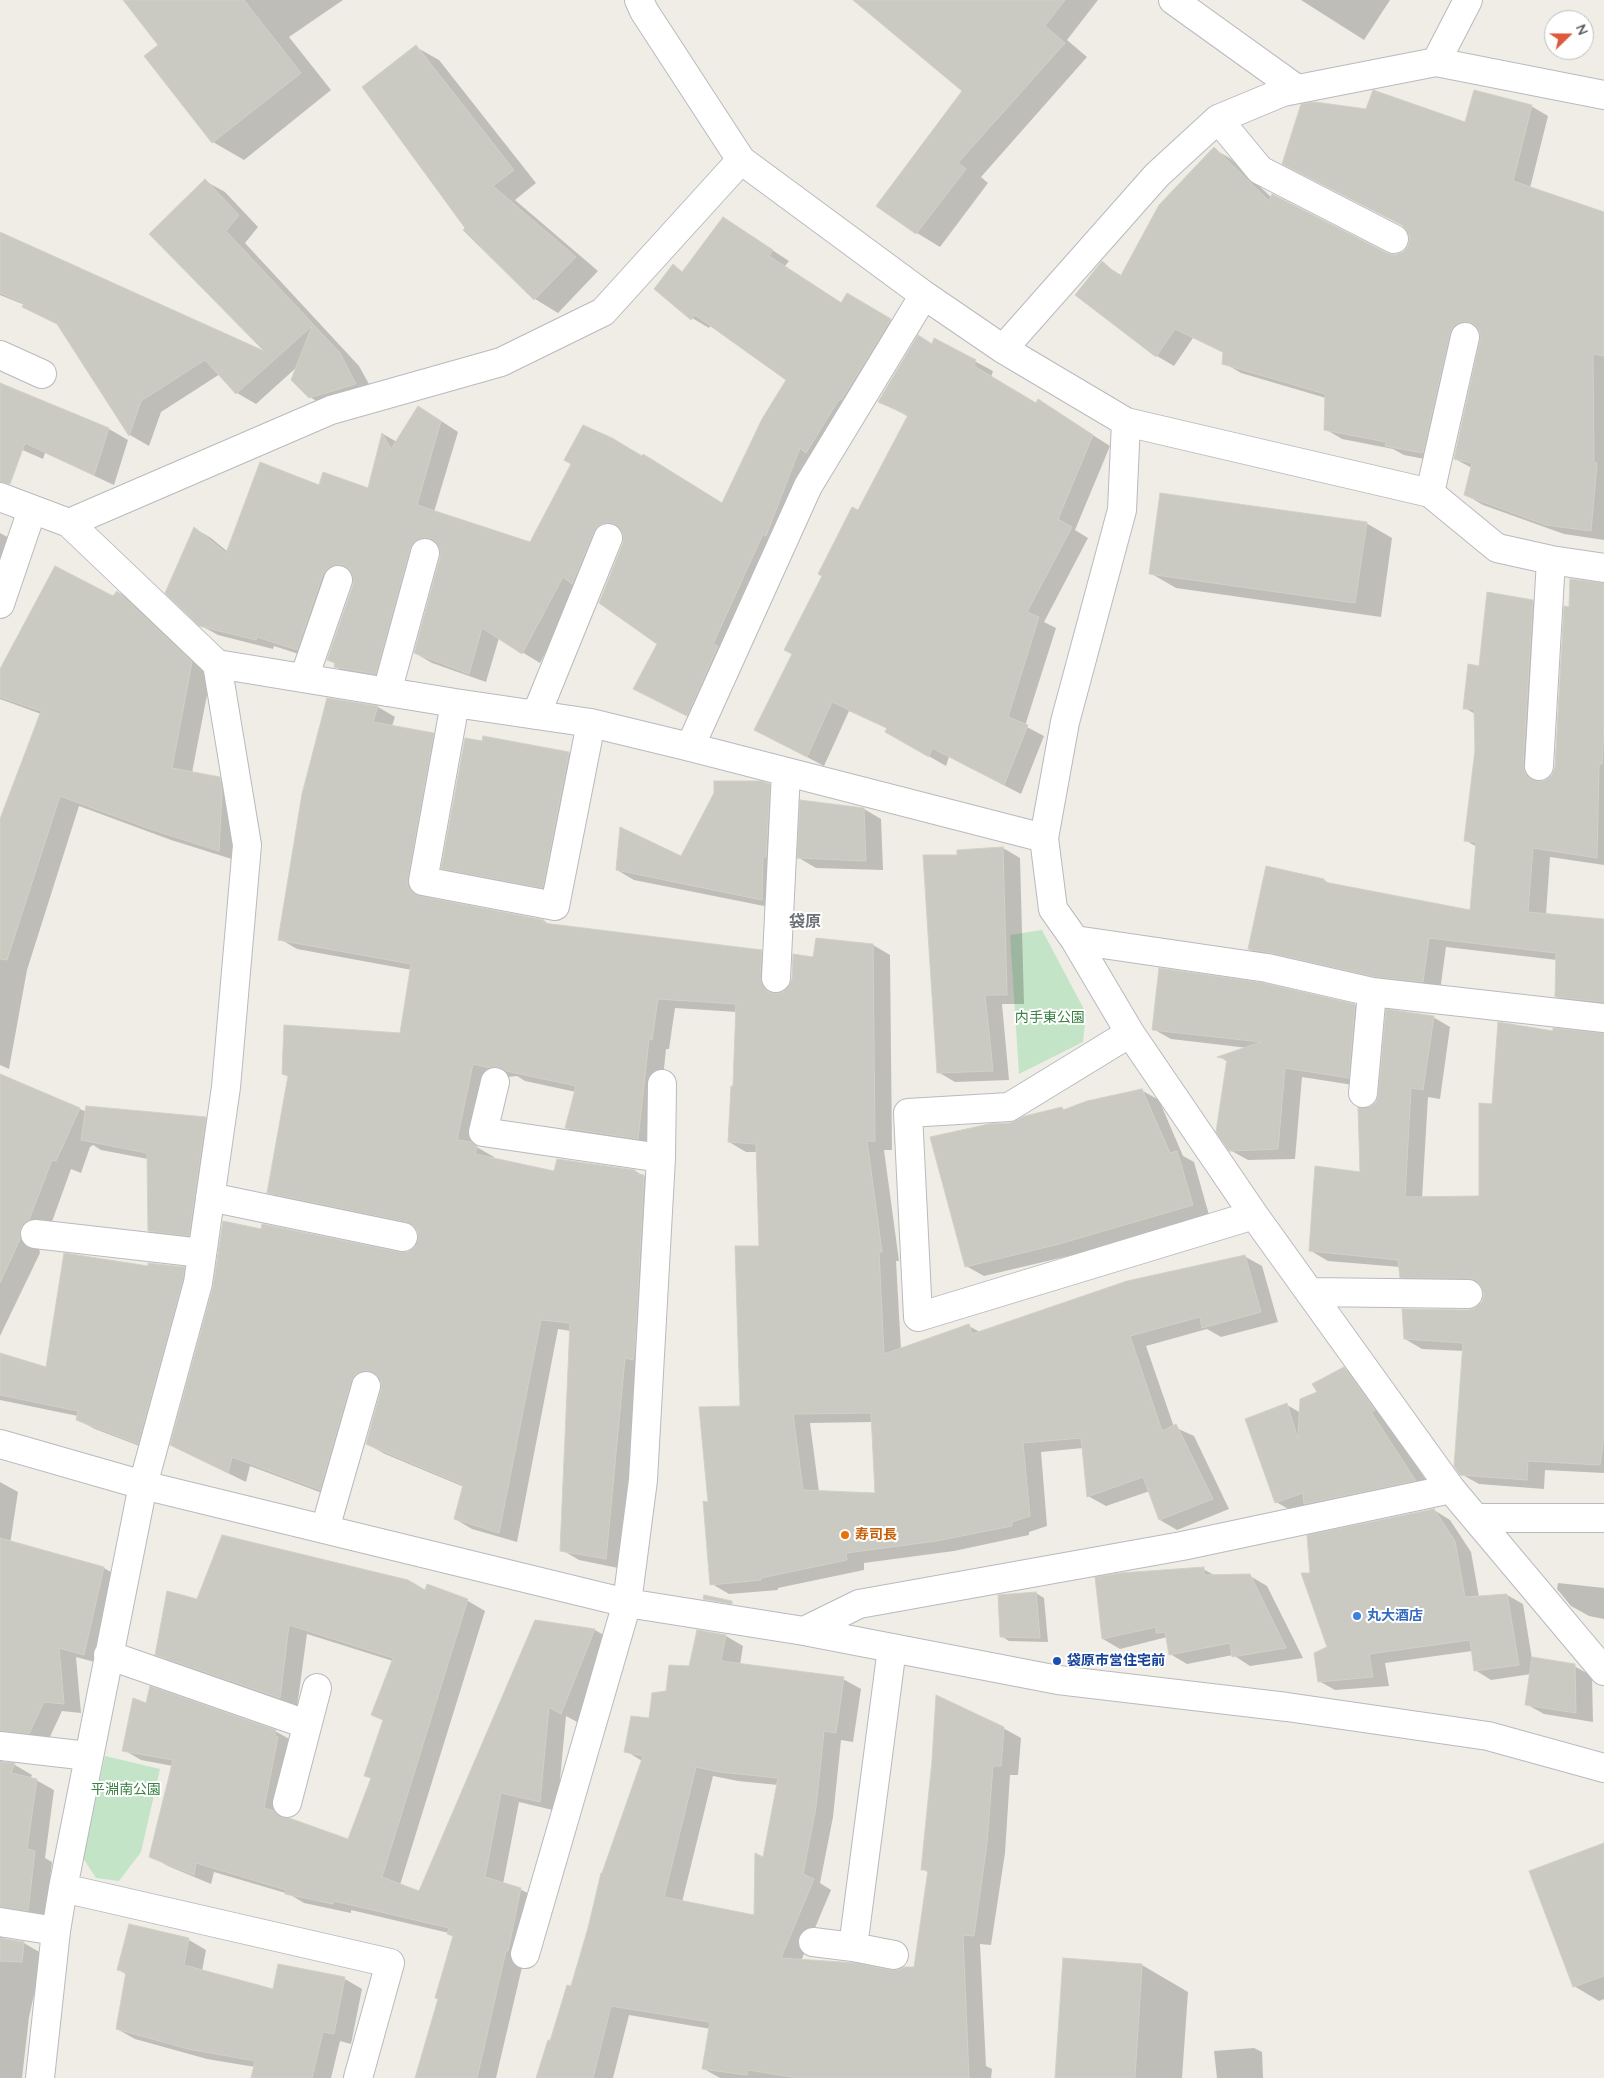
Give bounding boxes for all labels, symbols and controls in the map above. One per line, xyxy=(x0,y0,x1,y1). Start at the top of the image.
north arrow xyxy=(1544,10,1594,60)
text: N xyxy=(1572,22,1592,38)
district label: 袋原 xyxy=(789,912,821,932)
park label: 内手東公園 xyxy=(1015,1010,1085,1026)
place label: 寿司長 xyxy=(855,1527,897,1543)
marker: 寿司長 xyxy=(839,1529,851,1541)
place label: 丸大酒店 xyxy=(1367,1608,1423,1624)
marker: 丸大酒店 xyxy=(1351,1610,1363,1622)
place label: 袋原市営住宅前 xyxy=(1067,1653,1165,1669)
marker: 袋原市営住宅前 xyxy=(1051,1655,1063,1667)
park label: 平淵南公園 xyxy=(91,1782,161,1798)

